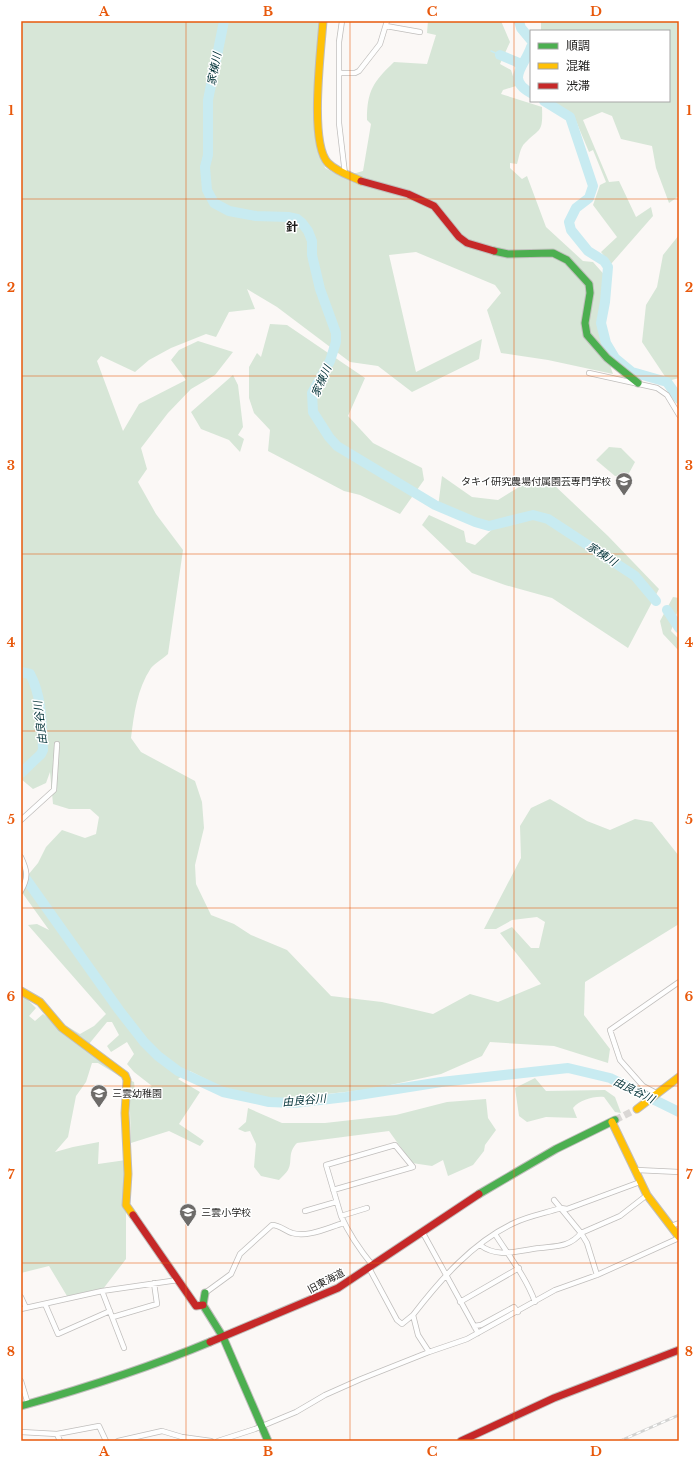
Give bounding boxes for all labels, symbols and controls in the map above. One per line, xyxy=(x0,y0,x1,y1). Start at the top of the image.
text: A xyxy=(98,3,110,20)
text: B xyxy=(263,3,273,20)
text: C xyxy=(427,3,438,20)
text: D xyxy=(590,3,602,20)
legend xyxy=(530,30,670,102)
text: 順調 xyxy=(566,38,590,53)
water label: 家棟川 xyxy=(204,50,224,87)
text: 混雑 xyxy=(566,58,590,73)
text: 渋滞 xyxy=(566,78,590,93)
text: 1 xyxy=(8,102,14,119)
text: 1 xyxy=(686,102,692,119)
district label: 針 xyxy=(286,219,298,234)
text: 2 xyxy=(7,279,15,296)
text: 2 xyxy=(685,279,693,296)
water label: 家棟川 xyxy=(308,362,335,399)
text: 3 xyxy=(7,457,15,474)
text: 3 xyxy=(685,457,693,474)
school or university icon: タキイ研究農場付属園芸専門学校 xyxy=(614,471,634,496)
place label: タキイ研究農場付属園芸専門学校 xyxy=(461,475,611,488)
water label: 家棟川 xyxy=(584,539,620,569)
text: 4 xyxy=(7,634,16,651)
text: 4 xyxy=(685,634,694,651)
water label: 由良谷川 xyxy=(30,699,50,746)
text: 5 xyxy=(7,811,15,828)
text: 5 xyxy=(685,811,693,828)
text: 6 xyxy=(7,988,16,1005)
text: 6 xyxy=(685,988,694,1005)
water label: 由良谷川 xyxy=(611,1074,658,1106)
school or university icon: 三雲幼稚園 xyxy=(89,1083,109,1108)
place label: 三雲幼稚園 xyxy=(112,1087,162,1100)
water label: 由良谷川 xyxy=(281,1091,328,1109)
text: 7 xyxy=(8,1166,15,1183)
text: 7 xyxy=(686,1166,693,1183)
school or university icon: 三雲小学校 xyxy=(178,1202,198,1227)
place label: 三雲小学校 xyxy=(201,1206,251,1219)
street label: 旧東海道 xyxy=(305,1266,347,1296)
text: 8 xyxy=(7,1343,15,1360)
text: 8 xyxy=(685,1343,693,1360)
text: A xyxy=(98,1443,110,1460)
text: B xyxy=(263,1443,273,1460)
text: C xyxy=(427,1443,438,1460)
text: D xyxy=(590,1443,602,1460)

